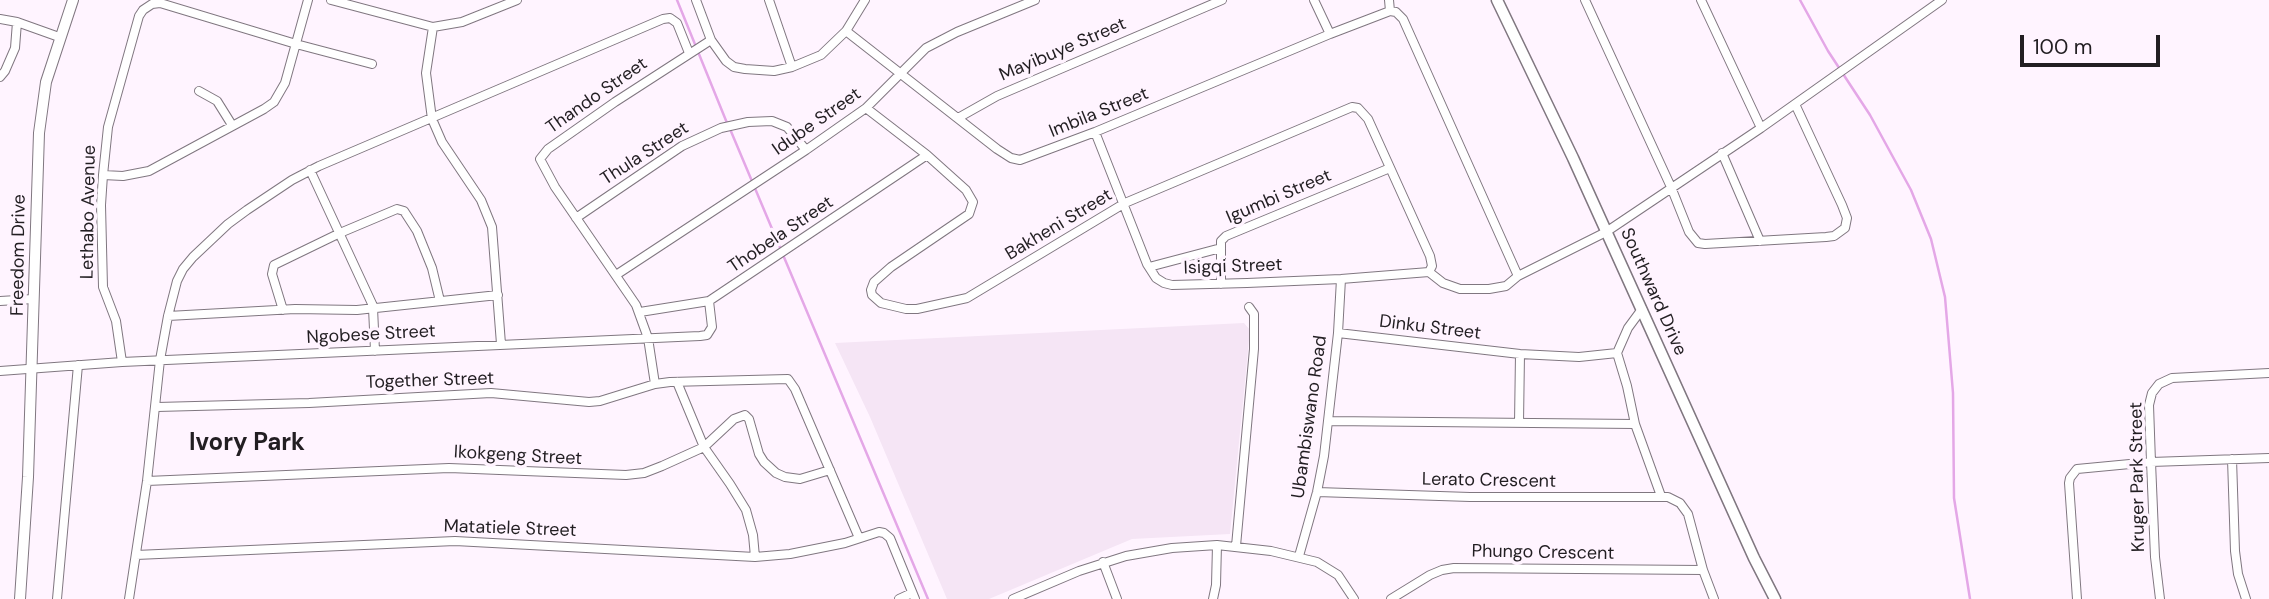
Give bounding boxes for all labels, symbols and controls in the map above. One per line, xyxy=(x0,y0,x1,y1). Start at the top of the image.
street label: Mayibuye Street xyxy=(996,14,1130,86)
scale bar xyxy=(2024,21,2164,65)
text: 100 m xyxy=(2033,33,2093,61)
street label: Thando Street xyxy=(542,53,652,139)
street label: Imbila Street xyxy=(1046,83,1152,143)
street label: Idube Street xyxy=(769,84,865,160)
street label: Thula Street xyxy=(597,118,693,190)
street label: Lethabo Avenue xyxy=(77,145,101,279)
street label: Igumbi Street xyxy=(1223,165,1335,229)
street label: Bakheni Street xyxy=(1002,185,1116,265)
street label: Thobela Street xyxy=(724,192,838,278)
street label: Freedom Drive xyxy=(7,194,31,316)
street label: Southward Drive xyxy=(1615,225,1691,359)
street label: Isigqi Street xyxy=(1183,254,1283,280)
street label: Dinku Street xyxy=(1378,311,1482,345)
street label: Ngobese Street xyxy=(306,321,436,349)
street label: Ubambiswano Road xyxy=(1288,334,1332,500)
street label: Together Street xyxy=(365,368,495,394)
street label: Kruger Park Street xyxy=(2126,402,2150,552)
district label: Ivory Park xyxy=(189,430,305,458)
street label: Ikokgeng Street xyxy=(453,442,583,470)
street label: Lerato Crescent xyxy=(1422,469,1556,493)
street label: Matatiele Street xyxy=(443,516,577,542)
street label: Phungo Crescent xyxy=(1471,541,1615,565)

